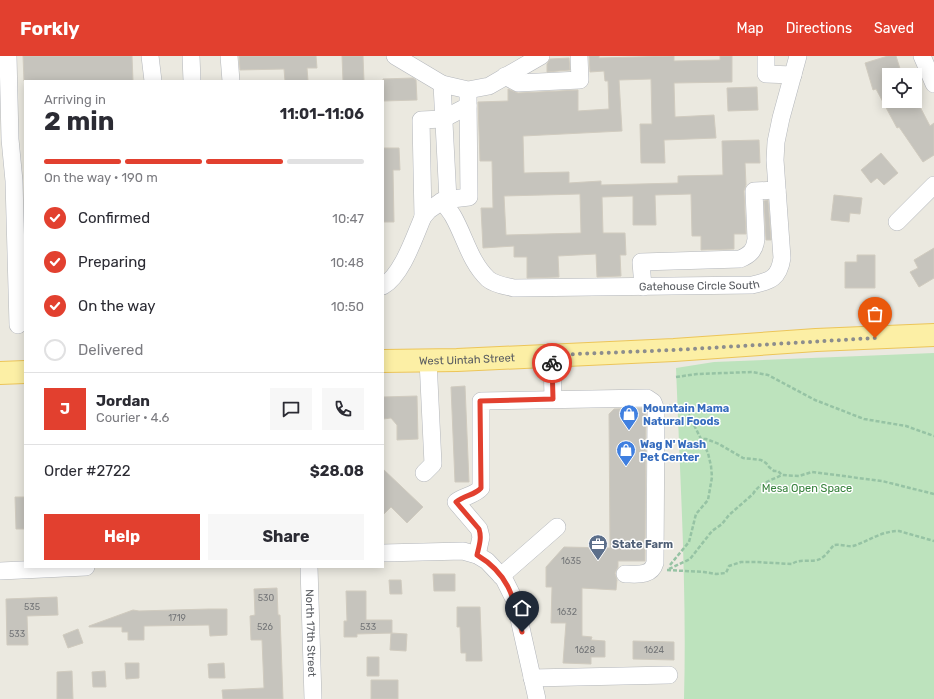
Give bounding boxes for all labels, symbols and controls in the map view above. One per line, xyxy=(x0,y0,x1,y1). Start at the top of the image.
text: Forkly xyxy=(20,17,80,40)
text: Map xyxy=(737,20,764,37)
text: Directions xyxy=(786,20,852,37)
text: Saved xyxy=(874,20,914,37)
map controls xyxy=(882,68,922,108)
button: locate xyxy=(882,68,922,108)
text: Arriving in xyxy=(44,92,106,107)
text: 11:01–11:06 xyxy=(280,105,364,123)
text: 2 min xyxy=(44,106,114,137)
text: On the way · 190 m xyxy=(44,170,158,185)
icon: check xyxy=(44,207,66,229)
text: Confirmed xyxy=(78,209,150,227)
text: 10:47 xyxy=(332,211,364,226)
icon: check xyxy=(44,251,66,273)
text: Preparing xyxy=(78,253,146,271)
text: 10:48 xyxy=(331,255,364,270)
street label: Gatehouse Circle South xyxy=(639,277,761,293)
icon: check xyxy=(44,295,66,317)
text: On the way xyxy=(78,297,156,315)
pin xyxy=(858,297,892,338)
text: 10:50 xyxy=(331,299,364,314)
icon: bag xyxy=(864,303,886,325)
text: Delivered xyxy=(78,341,143,359)
courier xyxy=(532,343,572,383)
street label: West Uintah Street xyxy=(419,351,516,368)
icon: bike xyxy=(541,352,563,374)
button: chat xyxy=(270,388,312,430)
button: phone xyxy=(322,388,364,430)
text: Jordan xyxy=(96,392,150,410)
text: J xyxy=(60,400,70,418)
place label: Mountain Mama Natural Foods xyxy=(643,402,729,428)
shop icon: Mountain Mama Natural Foods xyxy=(618,403,640,431)
text: Courier · 4.6 xyxy=(96,410,169,425)
place label: Wag N' Wash Pet Center xyxy=(640,438,706,464)
shop icon: Wag N' Wash Pet Center xyxy=(615,439,637,467)
text: Order #2722 xyxy=(44,462,131,480)
text: $28.08 xyxy=(310,462,364,480)
park label: Mesa Open Space xyxy=(762,482,852,495)
button: Help xyxy=(44,514,200,560)
button: Share xyxy=(208,514,364,560)
office icon: State Farm xyxy=(587,533,609,561)
place label: State Farm xyxy=(612,538,673,551)
house number: 1635 xyxy=(561,556,581,566)
street label: North 17th Street xyxy=(303,589,318,678)
pin xyxy=(505,591,539,632)
house number: 530 xyxy=(258,593,275,603)
icon: home xyxy=(511,597,533,619)
house number: 535 xyxy=(24,602,40,612)
house number: 1632 xyxy=(557,607,577,617)
house number: 1719 xyxy=(168,613,186,623)
house number: 526 xyxy=(257,622,274,632)
house number: 533 xyxy=(360,622,376,632)
house number: 533 xyxy=(9,629,25,639)
house number: 1628 xyxy=(575,645,595,655)
house number: 1624 xyxy=(644,645,664,655)

